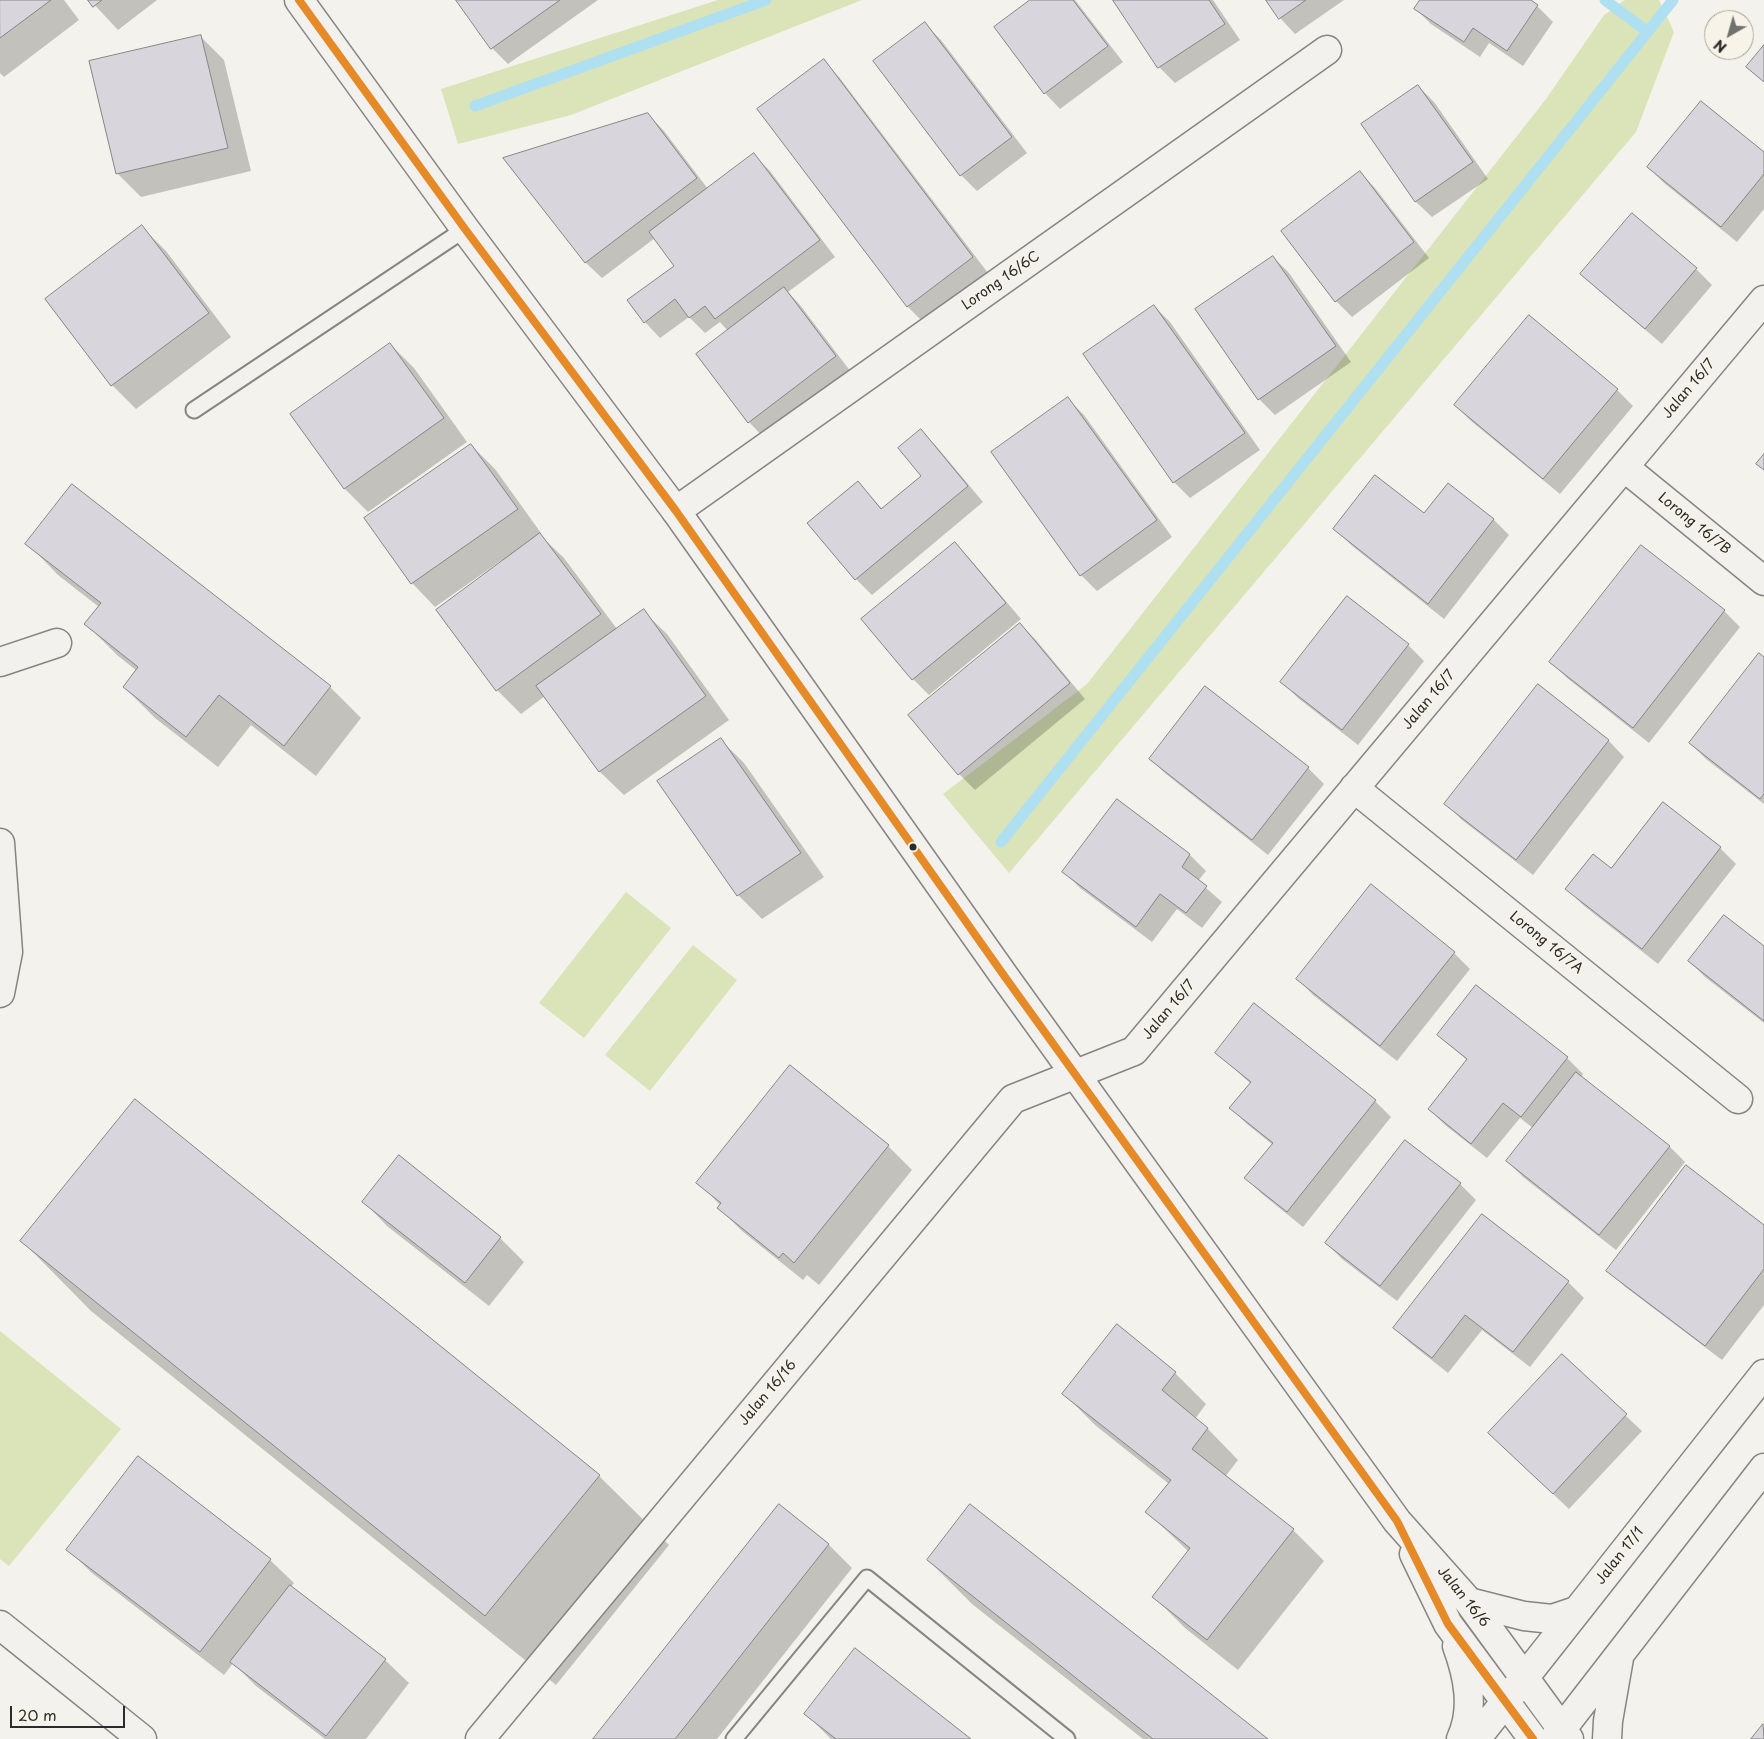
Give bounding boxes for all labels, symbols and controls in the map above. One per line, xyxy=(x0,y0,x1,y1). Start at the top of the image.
north arrow xyxy=(1704,10,1754,60)
text: N xyxy=(1709,35,1731,58)
street label: Lorong 16/6C xyxy=(959,248,1043,314)
street label: Jalan 16/7 xyxy=(1659,356,1719,422)
street label: Lorong 16/7B xyxy=(1654,490,1734,558)
street label: Jalan 16/7 xyxy=(1399,667,1459,733)
unlabelled marker xyxy=(908,842,918,852)
street label: Lorong 16/7A xyxy=(1506,908,1586,978)
street label: Jalan 16/7 xyxy=(1139,977,1199,1043)
street label: Jalan 16/16 xyxy=(736,1357,800,1429)
street label: Jalan 17/1 xyxy=(1592,1524,1648,1588)
street label: Jalan 16/6 xyxy=(1433,1563,1493,1631)
scale bar xyxy=(12,1696,128,1728)
text: 20 m xyxy=(18,1703,57,1726)

